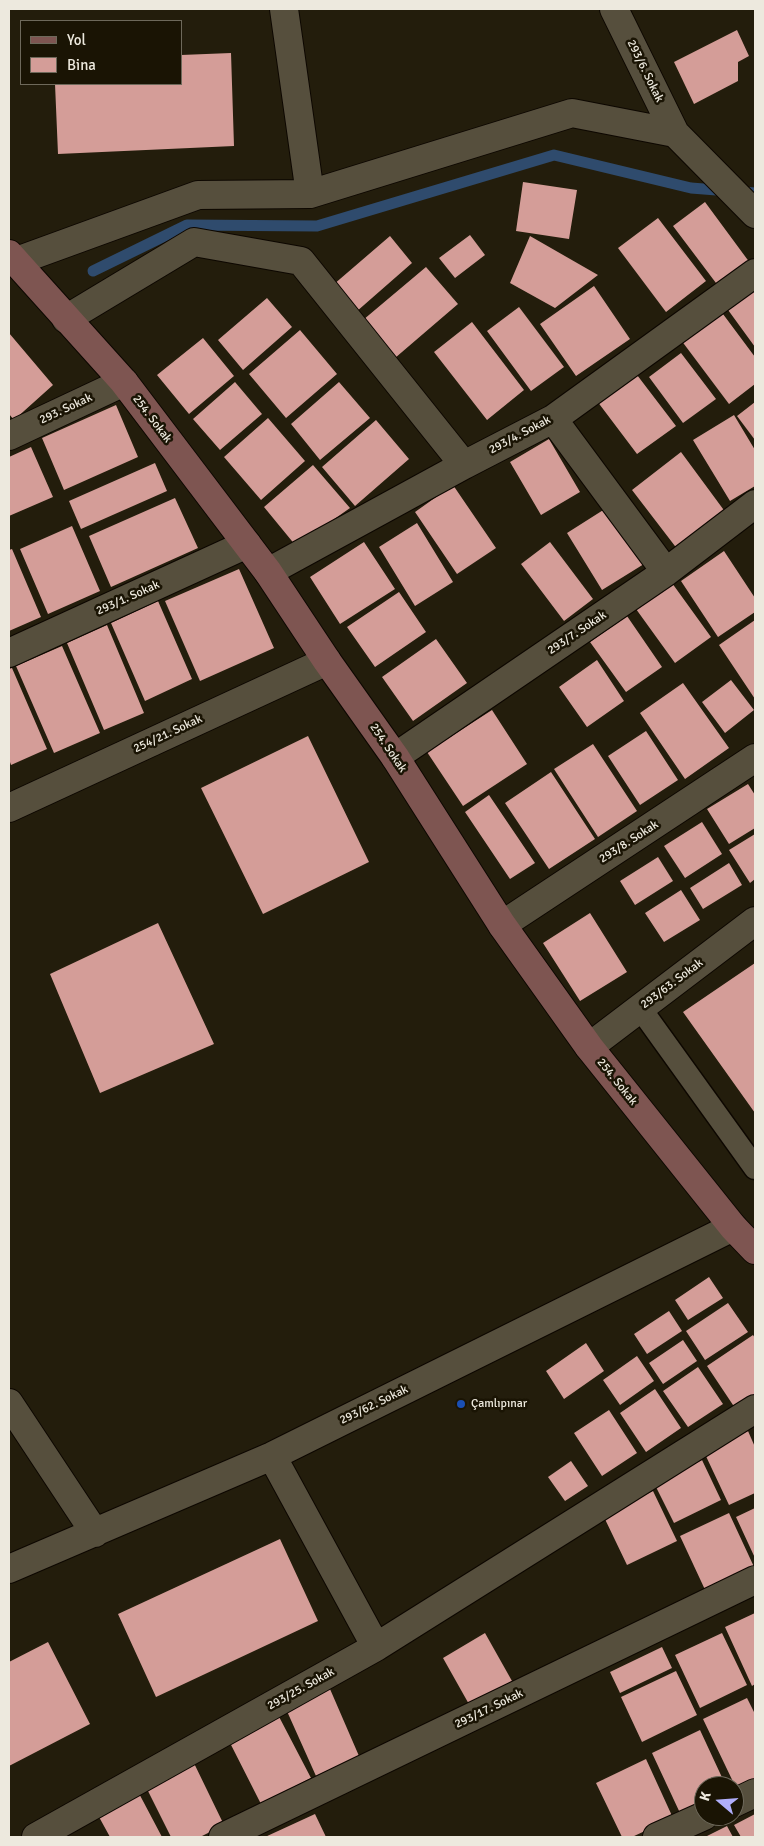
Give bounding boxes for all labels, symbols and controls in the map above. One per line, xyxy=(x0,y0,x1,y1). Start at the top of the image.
legend xyxy=(20,20,182,85)
text: Yol xyxy=(67,31,86,49)
street label: 293/6. Sokak xyxy=(624,37,666,105)
text: Bina xyxy=(67,56,96,74)
street label: 293. Sokak xyxy=(37,391,95,427)
street label: 254. Sokak xyxy=(129,392,175,446)
street label: 293/4. Sokak xyxy=(487,413,553,457)
street label: 293/1. Sokak xyxy=(94,578,162,618)
street label: 293/7. Sokak xyxy=(545,608,609,658)
street label: 254/21. Sokak xyxy=(131,712,205,756)
street label: 254. Sokak xyxy=(366,721,410,775)
street label: 293/8. Sokak xyxy=(597,817,661,867)
street label: 293/63. Sokak xyxy=(638,956,706,1012)
street label: 254. Sokak xyxy=(594,1056,640,1108)
street label: 293/62. Sokak xyxy=(337,1382,411,1428)
place label: Çamlıpınar xyxy=(471,1397,527,1411)
marker: Çamlıpınar xyxy=(455,1398,467,1410)
street label: 293/25. Sokak xyxy=(265,1665,337,1713)
street label: 293/17. Sokak xyxy=(452,1686,526,1732)
north arrow xyxy=(694,1776,744,1826)
text: K xyxy=(696,1790,715,1803)

